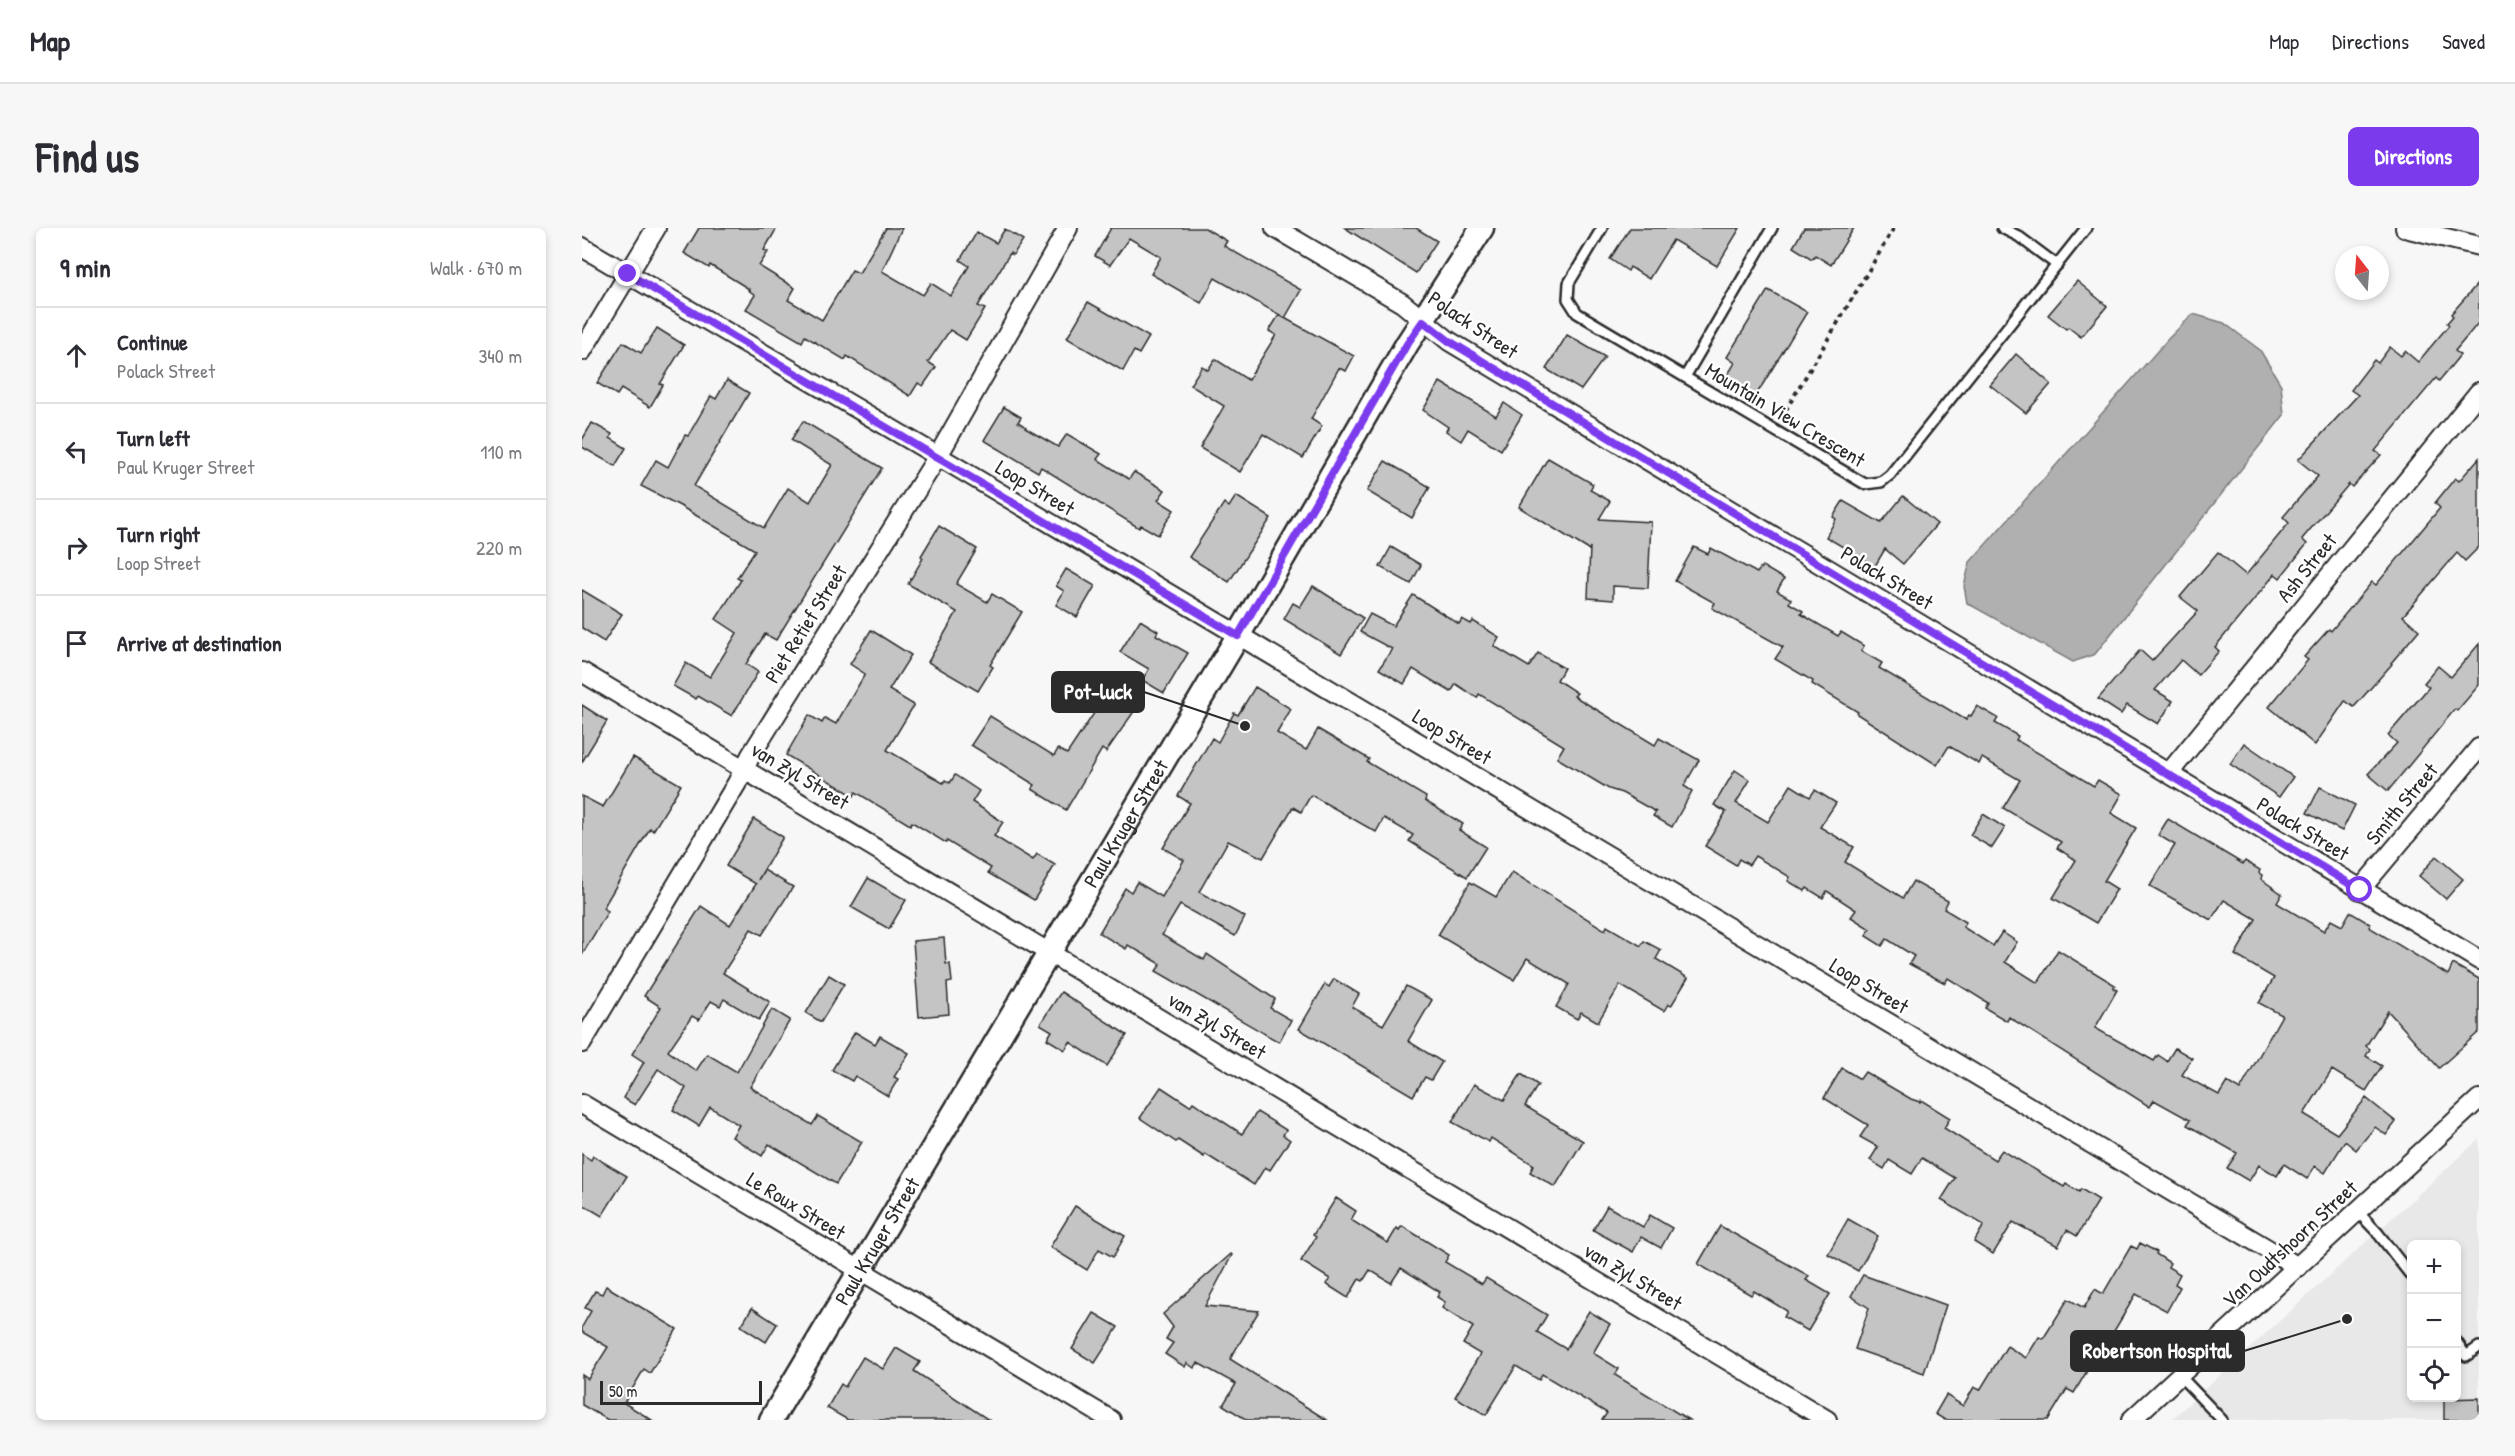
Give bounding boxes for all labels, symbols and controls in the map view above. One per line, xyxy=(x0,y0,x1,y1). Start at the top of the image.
text: Map xyxy=(30,22,70,60)
text: Map xyxy=(2269,27,2299,56)
text: Directions xyxy=(2332,27,2409,56)
text: Saved xyxy=(2442,27,2485,56)
button: Directions xyxy=(2348,127,2479,186)
text: Find us xyxy=(36,128,139,185)
north arrow xyxy=(2335,246,2389,300)
text: 9 min xyxy=(60,250,111,285)
text: Walk · 670 m xyxy=(430,254,522,281)
route end xyxy=(614,260,640,286)
street label: Polack Street xyxy=(1422,284,1525,366)
text: Continue xyxy=(117,327,188,357)
icon: ahead xyxy=(60,339,93,372)
text: 340 m xyxy=(478,342,522,369)
street label: Mountain View Crescent xyxy=(1700,355,1871,474)
text: Polack Street xyxy=(117,357,215,384)
text: Turn left xyxy=(117,423,190,453)
icon: left xyxy=(60,435,93,468)
text: 110 m xyxy=(480,438,522,465)
text: Paul Kruger Street xyxy=(117,453,254,480)
street label: Loop Street xyxy=(990,453,1081,523)
text: Turn right xyxy=(117,519,200,549)
street label: Ash Street xyxy=(2270,527,2344,608)
icon: right xyxy=(60,531,93,564)
text: 220 m xyxy=(476,534,522,561)
street label: Polack Street xyxy=(1836,539,1940,617)
text: Loop Street xyxy=(117,549,200,576)
street label: Piet Retief Street xyxy=(758,558,854,689)
icon: arrive xyxy=(60,627,93,660)
text: Arrive at destination xyxy=(117,628,282,658)
callout: Pot-luck xyxy=(1052,672,1144,712)
text: Pot-luck xyxy=(1064,676,1133,706)
street label: Loop Street xyxy=(1407,702,1498,772)
street label: van Zyl Street xyxy=(746,735,855,817)
street label: Paul Kruger Street xyxy=(1076,753,1175,893)
street label: Smith Street xyxy=(2359,756,2445,851)
street label: Polack Street xyxy=(2252,790,2356,868)
route start xyxy=(2346,876,2372,902)
street label: Loop Street xyxy=(1824,951,1915,1021)
street label: van Zyl Street xyxy=(1163,985,1272,1067)
street label: Le Roux Street xyxy=(741,1165,852,1247)
street label: Paul Kruger Street xyxy=(828,1171,927,1310)
street label: Van Oudtshoorn Street xyxy=(2216,1173,2364,1314)
street label: van Zyl Street xyxy=(1579,1236,1688,1318)
map controls xyxy=(2407,1240,2461,1402)
button: + xyxy=(2407,1240,2461,1294)
button: − xyxy=(2407,1294,2461,1348)
callout: Robertson Hospital xyxy=(2071,1331,2244,1371)
text: Robertson Hospital xyxy=(2082,1335,2233,1366)
button: locate xyxy=(2407,1348,2461,1402)
scale bar xyxy=(600,1378,762,1406)
text: 50 m xyxy=(609,1380,638,1402)

